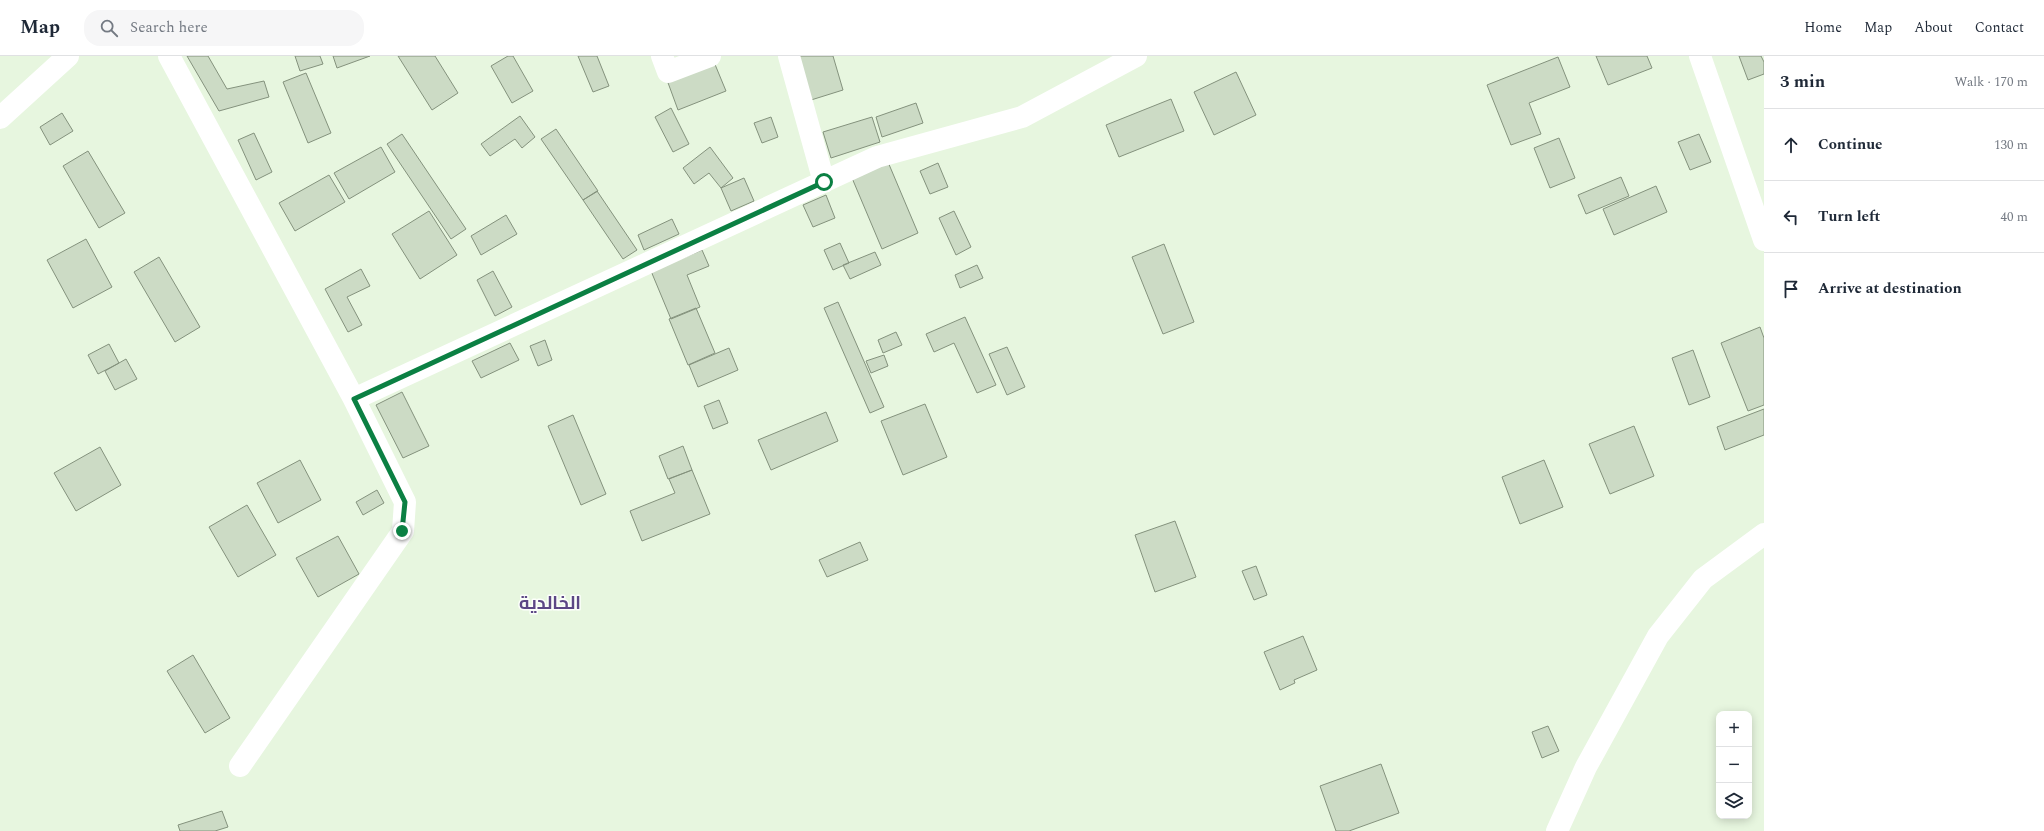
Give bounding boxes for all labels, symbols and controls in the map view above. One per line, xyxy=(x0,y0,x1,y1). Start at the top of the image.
search box xyxy=(84,10,364,46)
text: Map xyxy=(20,13,60,42)
text: Search here xyxy=(130,16,208,39)
icon: search xyxy=(98,17,120,39)
text: Home xyxy=(1804,17,1842,38)
text: Map xyxy=(1864,17,1892,38)
text: About xyxy=(1914,17,1953,38)
text: Contact xyxy=(1975,17,2024,38)
text: 3 min xyxy=(1780,69,1825,95)
text: Walk · 170 m xyxy=(1954,72,2028,92)
text: Continue xyxy=(1818,133,1883,156)
icon: ahead xyxy=(1780,134,1802,156)
text: 130 m xyxy=(1994,135,2028,155)
route start xyxy=(815,173,833,191)
text: Turn left xyxy=(1818,205,1880,228)
icon: left xyxy=(1780,206,1802,228)
text: 40 m xyxy=(2001,207,2028,227)
text: Arrive at destination xyxy=(1818,277,1962,300)
icon: arrive xyxy=(1780,278,1802,300)
route end xyxy=(393,522,411,540)
district label: الخالدية xyxy=(519,590,581,617)
map controls xyxy=(1716,711,1752,819)
button: + xyxy=(1716,711,1752,747)
button: − xyxy=(1716,747,1752,783)
button: layers xyxy=(1716,783,1752,819)

